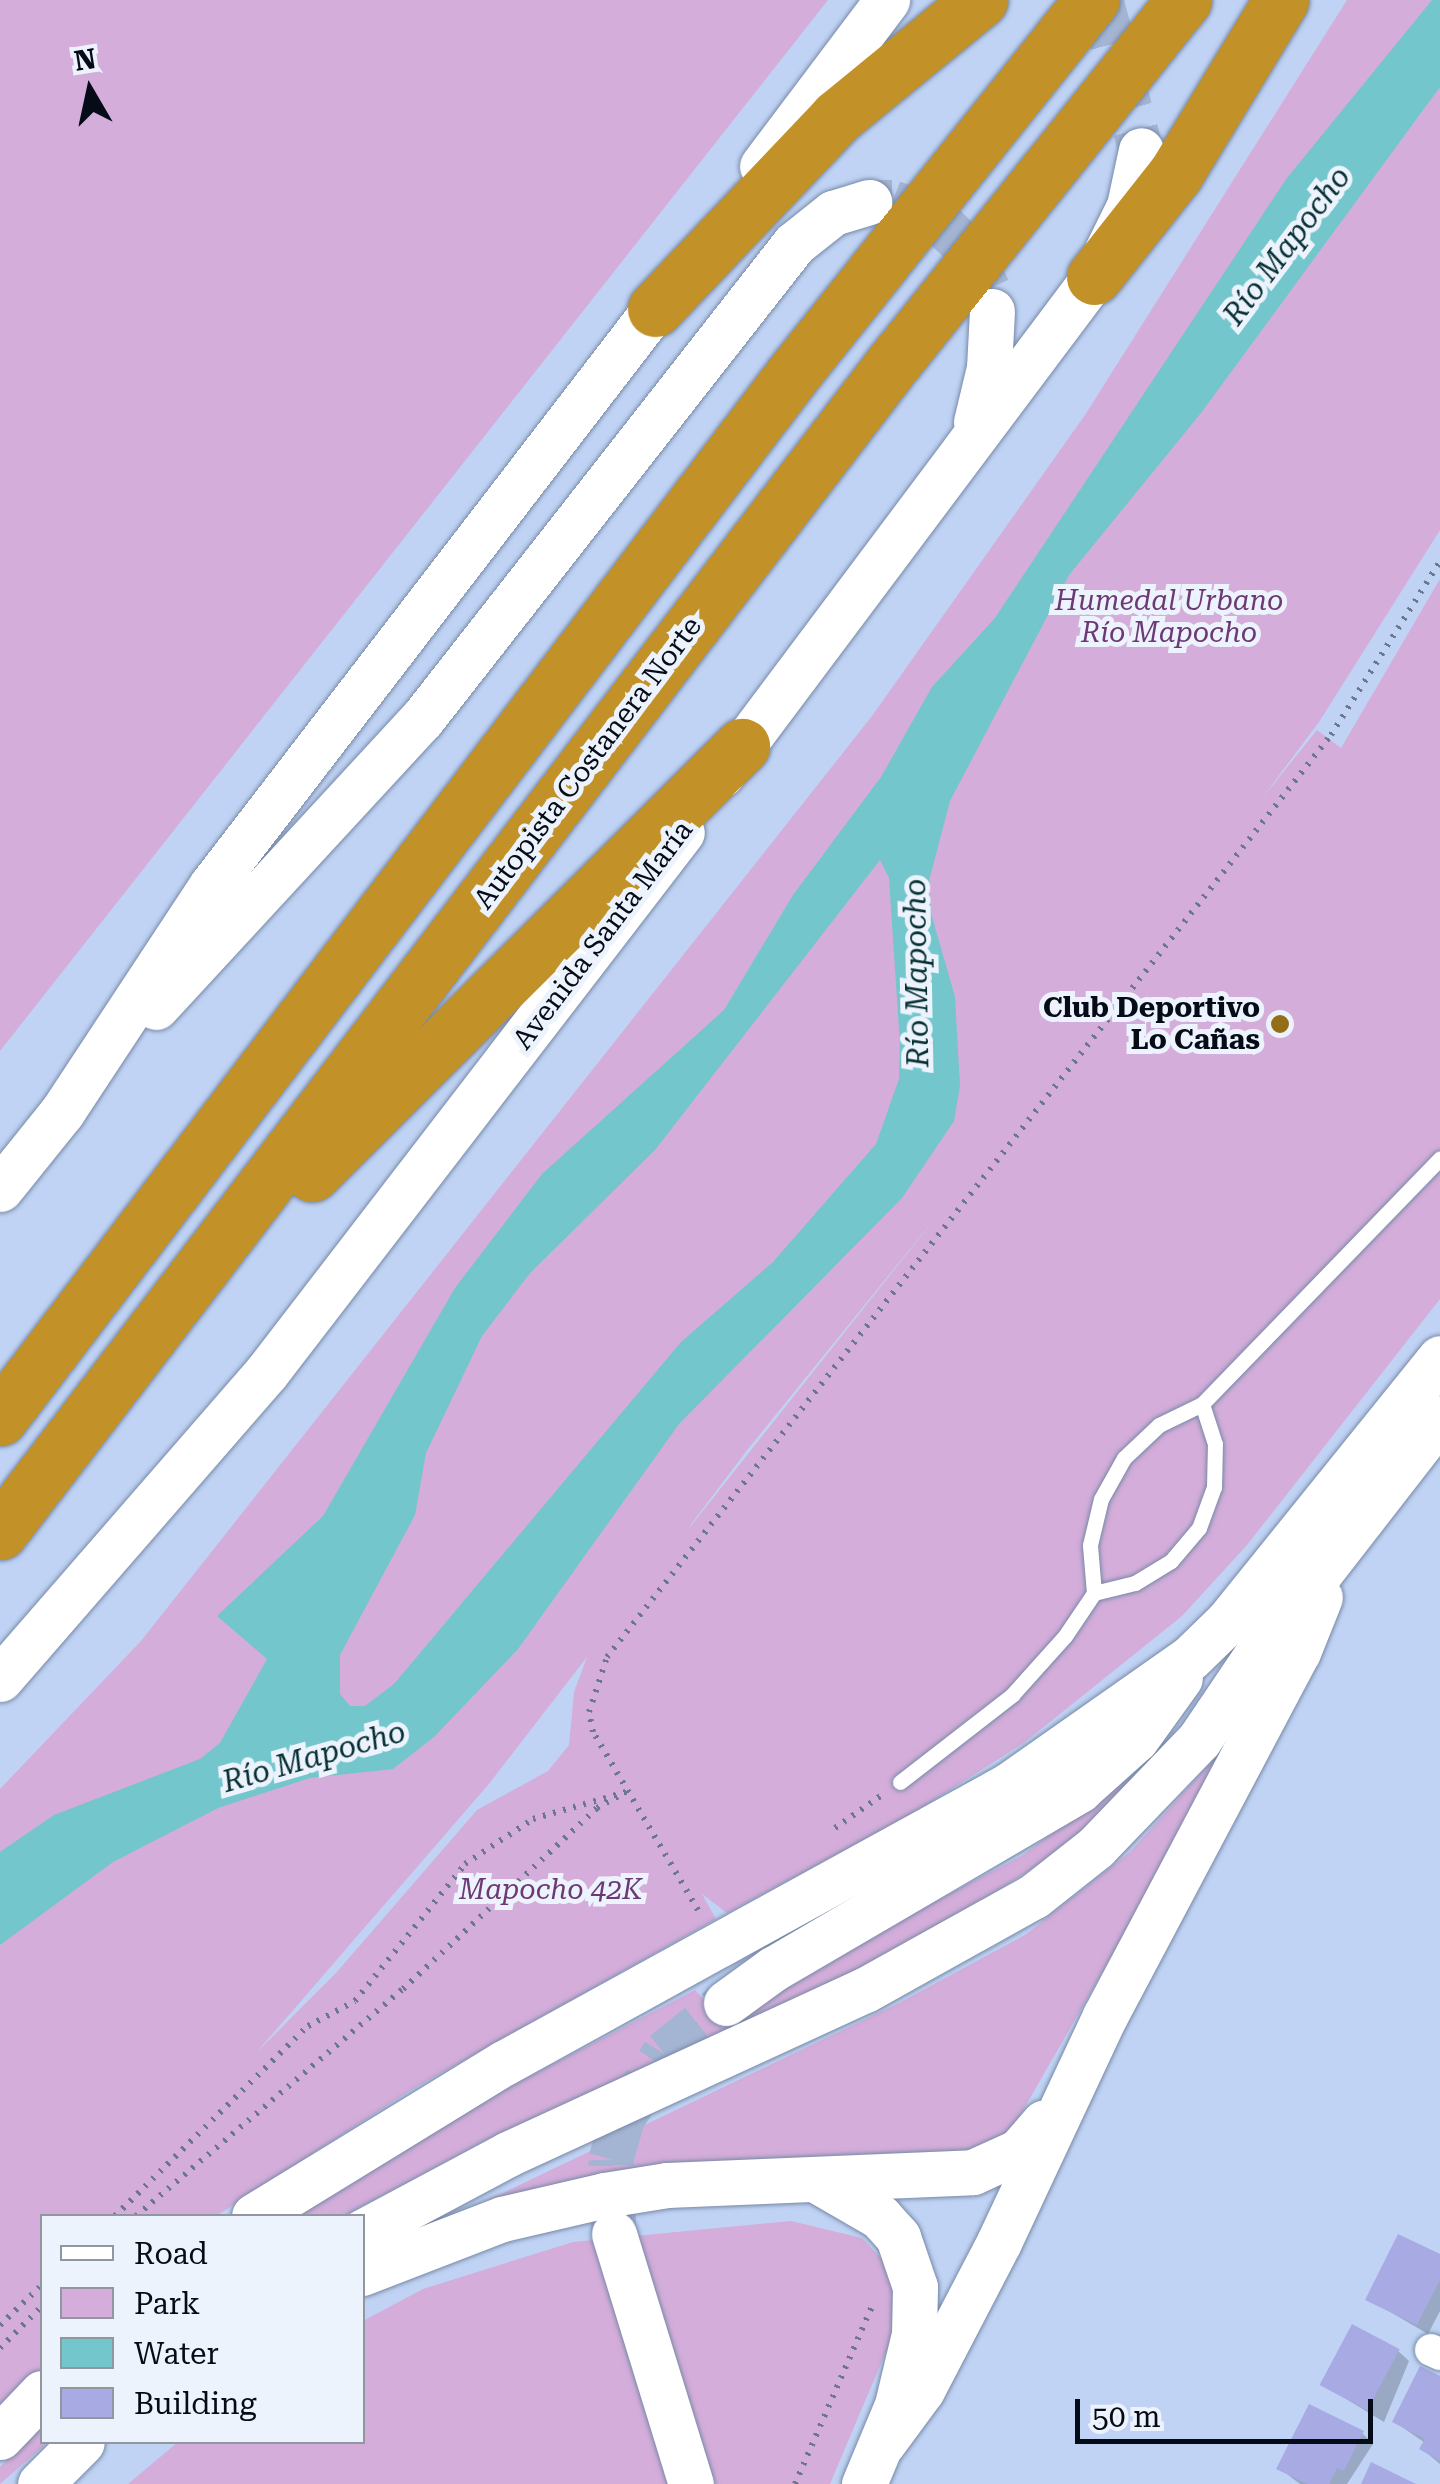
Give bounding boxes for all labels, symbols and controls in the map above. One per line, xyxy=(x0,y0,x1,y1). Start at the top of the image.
north arrow xyxy=(40,40,140,140)
text: N xyxy=(72,42,98,78)
water label: Río Mapocho xyxy=(1216,160,1358,332)
park label: Humedal Urbano Río Mapocho xyxy=(1055,584,1283,650)
street label: Autopista Costanera Norte xyxy=(467,610,709,916)
street label: Avenida Santa María xyxy=(506,814,700,1056)
water label: Río Mapocho xyxy=(897,878,937,1068)
place label: Club Deportivo Lo Cañas xyxy=(1043,991,1260,1057)
marker: Club Deportivo Lo Cañas xyxy=(1269,1013,1291,1035)
water label: Río Mapocho xyxy=(218,1714,410,1800)
park label: Mapocho 42K xyxy=(459,1873,643,1907)
legend xyxy=(40,2214,365,2444)
text: Road xyxy=(134,2236,208,2271)
text: Park xyxy=(134,2286,200,2321)
text: Water xyxy=(134,2336,219,2371)
scale bar xyxy=(1080,2379,1378,2441)
text: Building xyxy=(134,2386,257,2421)
text: 50 m xyxy=(1092,2399,1161,2434)

